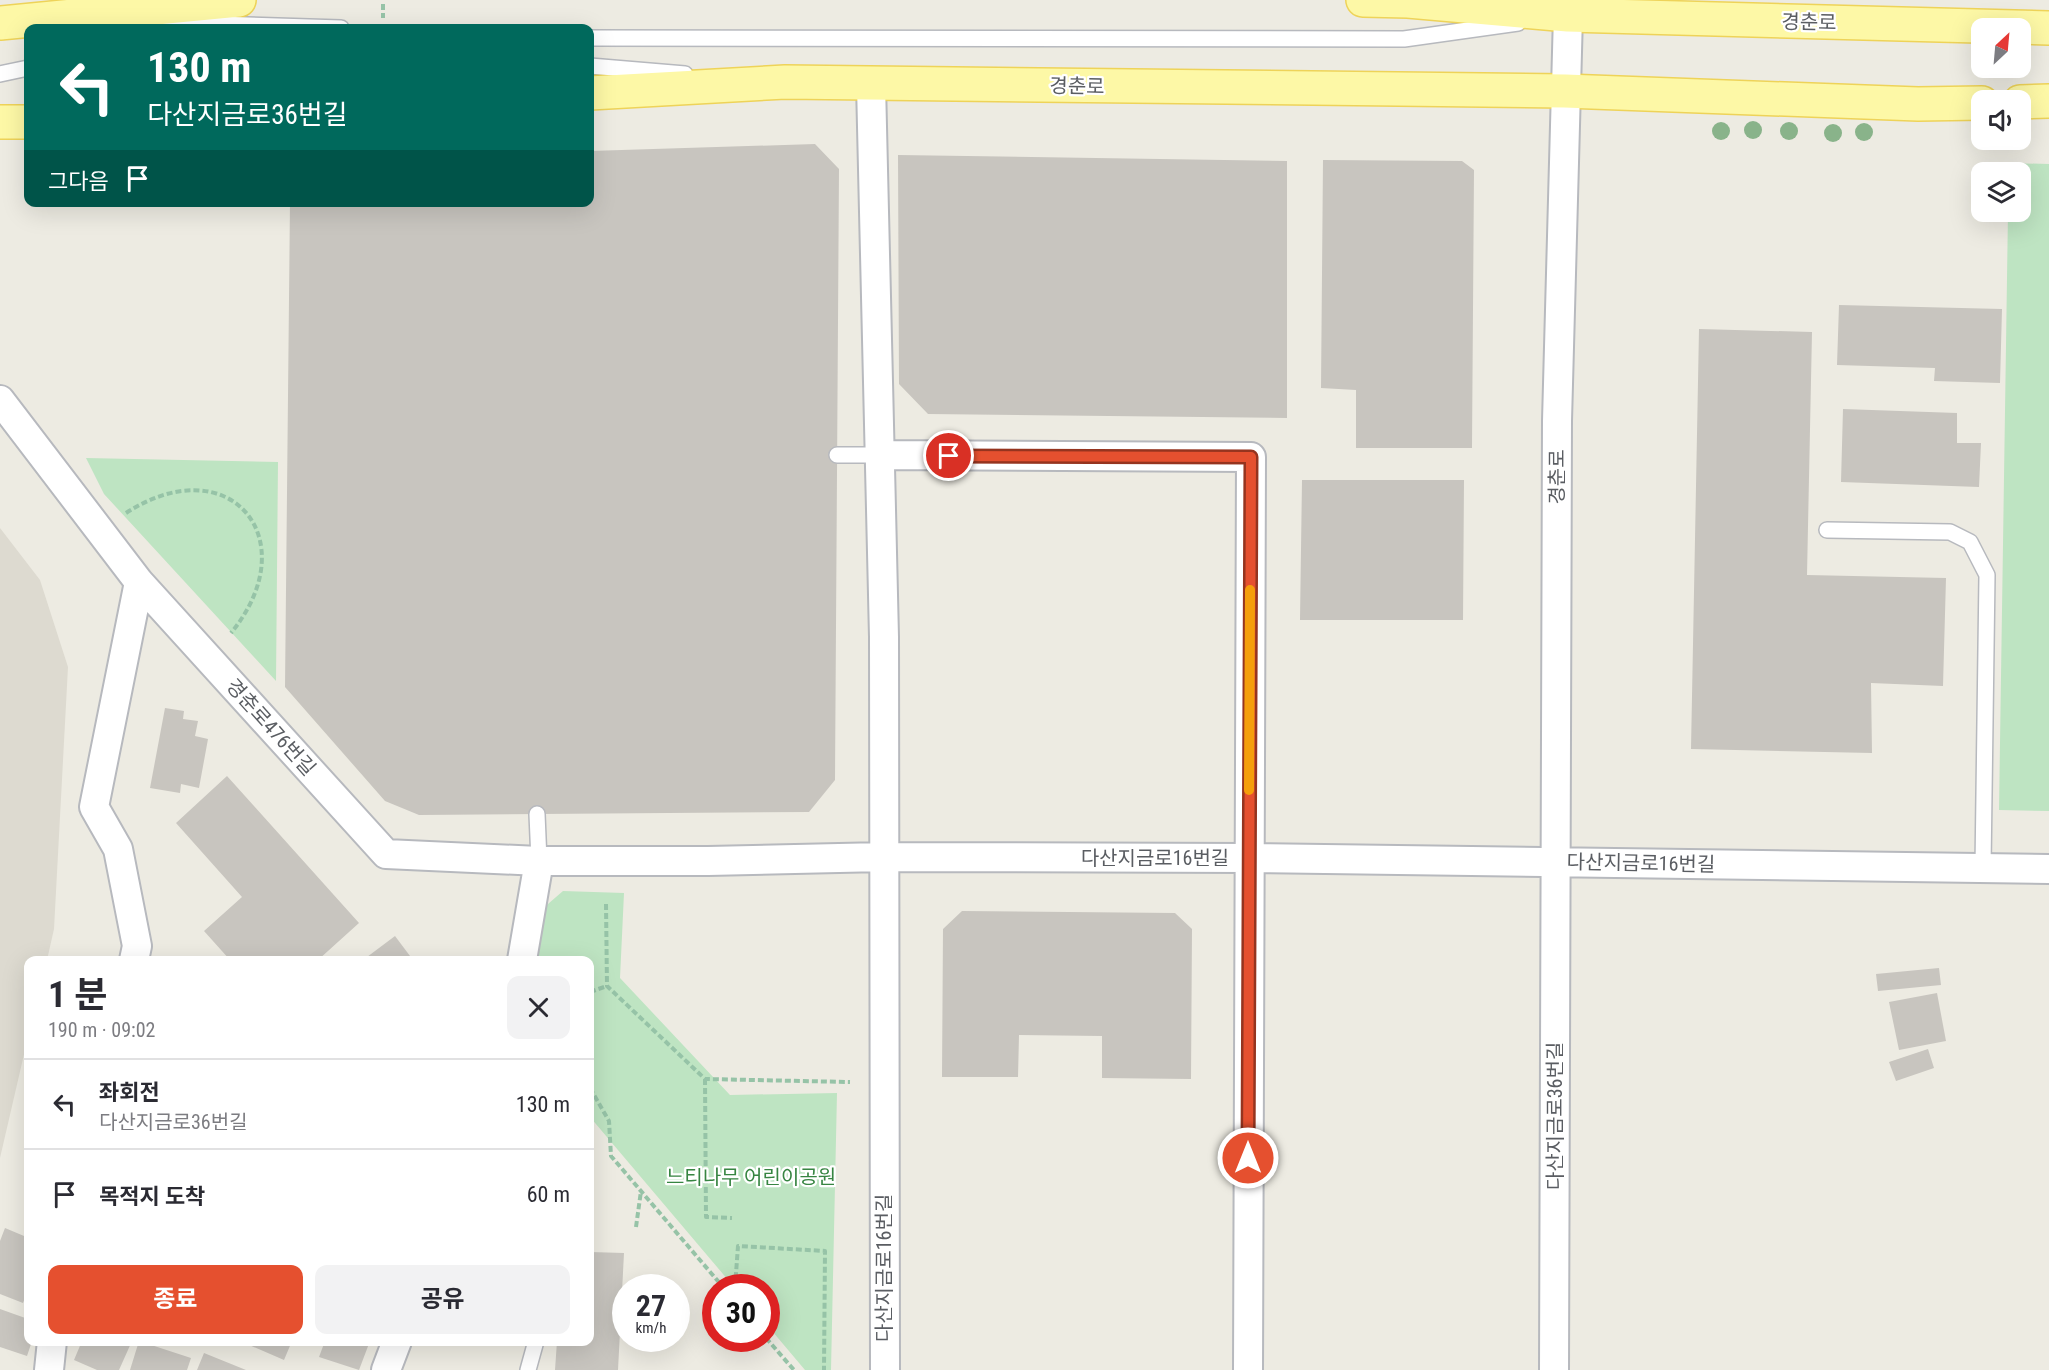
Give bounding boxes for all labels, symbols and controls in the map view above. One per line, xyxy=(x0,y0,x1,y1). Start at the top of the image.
street label: 경춘로 xyxy=(1781,10,1837,34)
north arrow xyxy=(1971,18,2031,78)
map controls xyxy=(1971,18,2031,222)
text: 130 m xyxy=(147,43,252,92)
icon: left xyxy=(48,48,126,126)
street label: 경춘로 xyxy=(1049,74,1105,98)
button: sound xyxy=(1971,90,2031,150)
text: 다산지금로36번길 xyxy=(147,99,348,131)
icon: arrive xyxy=(121,162,154,195)
button: layers xyxy=(1971,162,2031,222)
text: 그다음 xyxy=(48,169,109,194)
pin xyxy=(923,430,974,481)
icon: arrive xyxy=(932,439,965,472)
street label: 경춘로 xyxy=(1545,449,1569,505)
street label: 경춘로476번길 xyxy=(221,674,321,780)
street label: 다산지금로16번길 xyxy=(1081,846,1229,870)
street label: 다산지금로16번길 xyxy=(1567,850,1715,876)
text: 1 분 xyxy=(48,974,108,1016)
button: close xyxy=(507,976,570,1039)
text: 190 m · 09:02 xyxy=(48,1018,155,1042)
street label: 다산지금로36번길 xyxy=(1543,1042,1567,1190)
text: 좌회전 xyxy=(99,1080,160,1105)
icon: left xyxy=(48,1088,81,1121)
text: 130 m xyxy=(516,1092,570,1117)
text: 다산지금로36번길 xyxy=(99,1110,248,1134)
position arrow xyxy=(1216,1126,1280,1190)
park label: 느티나무 어린이공원 xyxy=(666,1165,836,1189)
icon: arrive xyxy=(48,1178,81,1211)
text: 60 m xyxy=(527,1182,570,1207)
text: 목적지 도착 xyxy=(99,1184,205,1209)
street label: 다산지금로16번길 xyxy=(872,1194,896,1342)
button: 종료 xyxy=(48,1265,303,1334)
button: 공유 xyxy=(315,1265,570,1334)
speed limit sign: 30 xyxy=(702,1274,780,1352)
text: 27 xyxy=(636,1288,666,1323)
text: km/h xyxy=(636,1319,666,1337)

